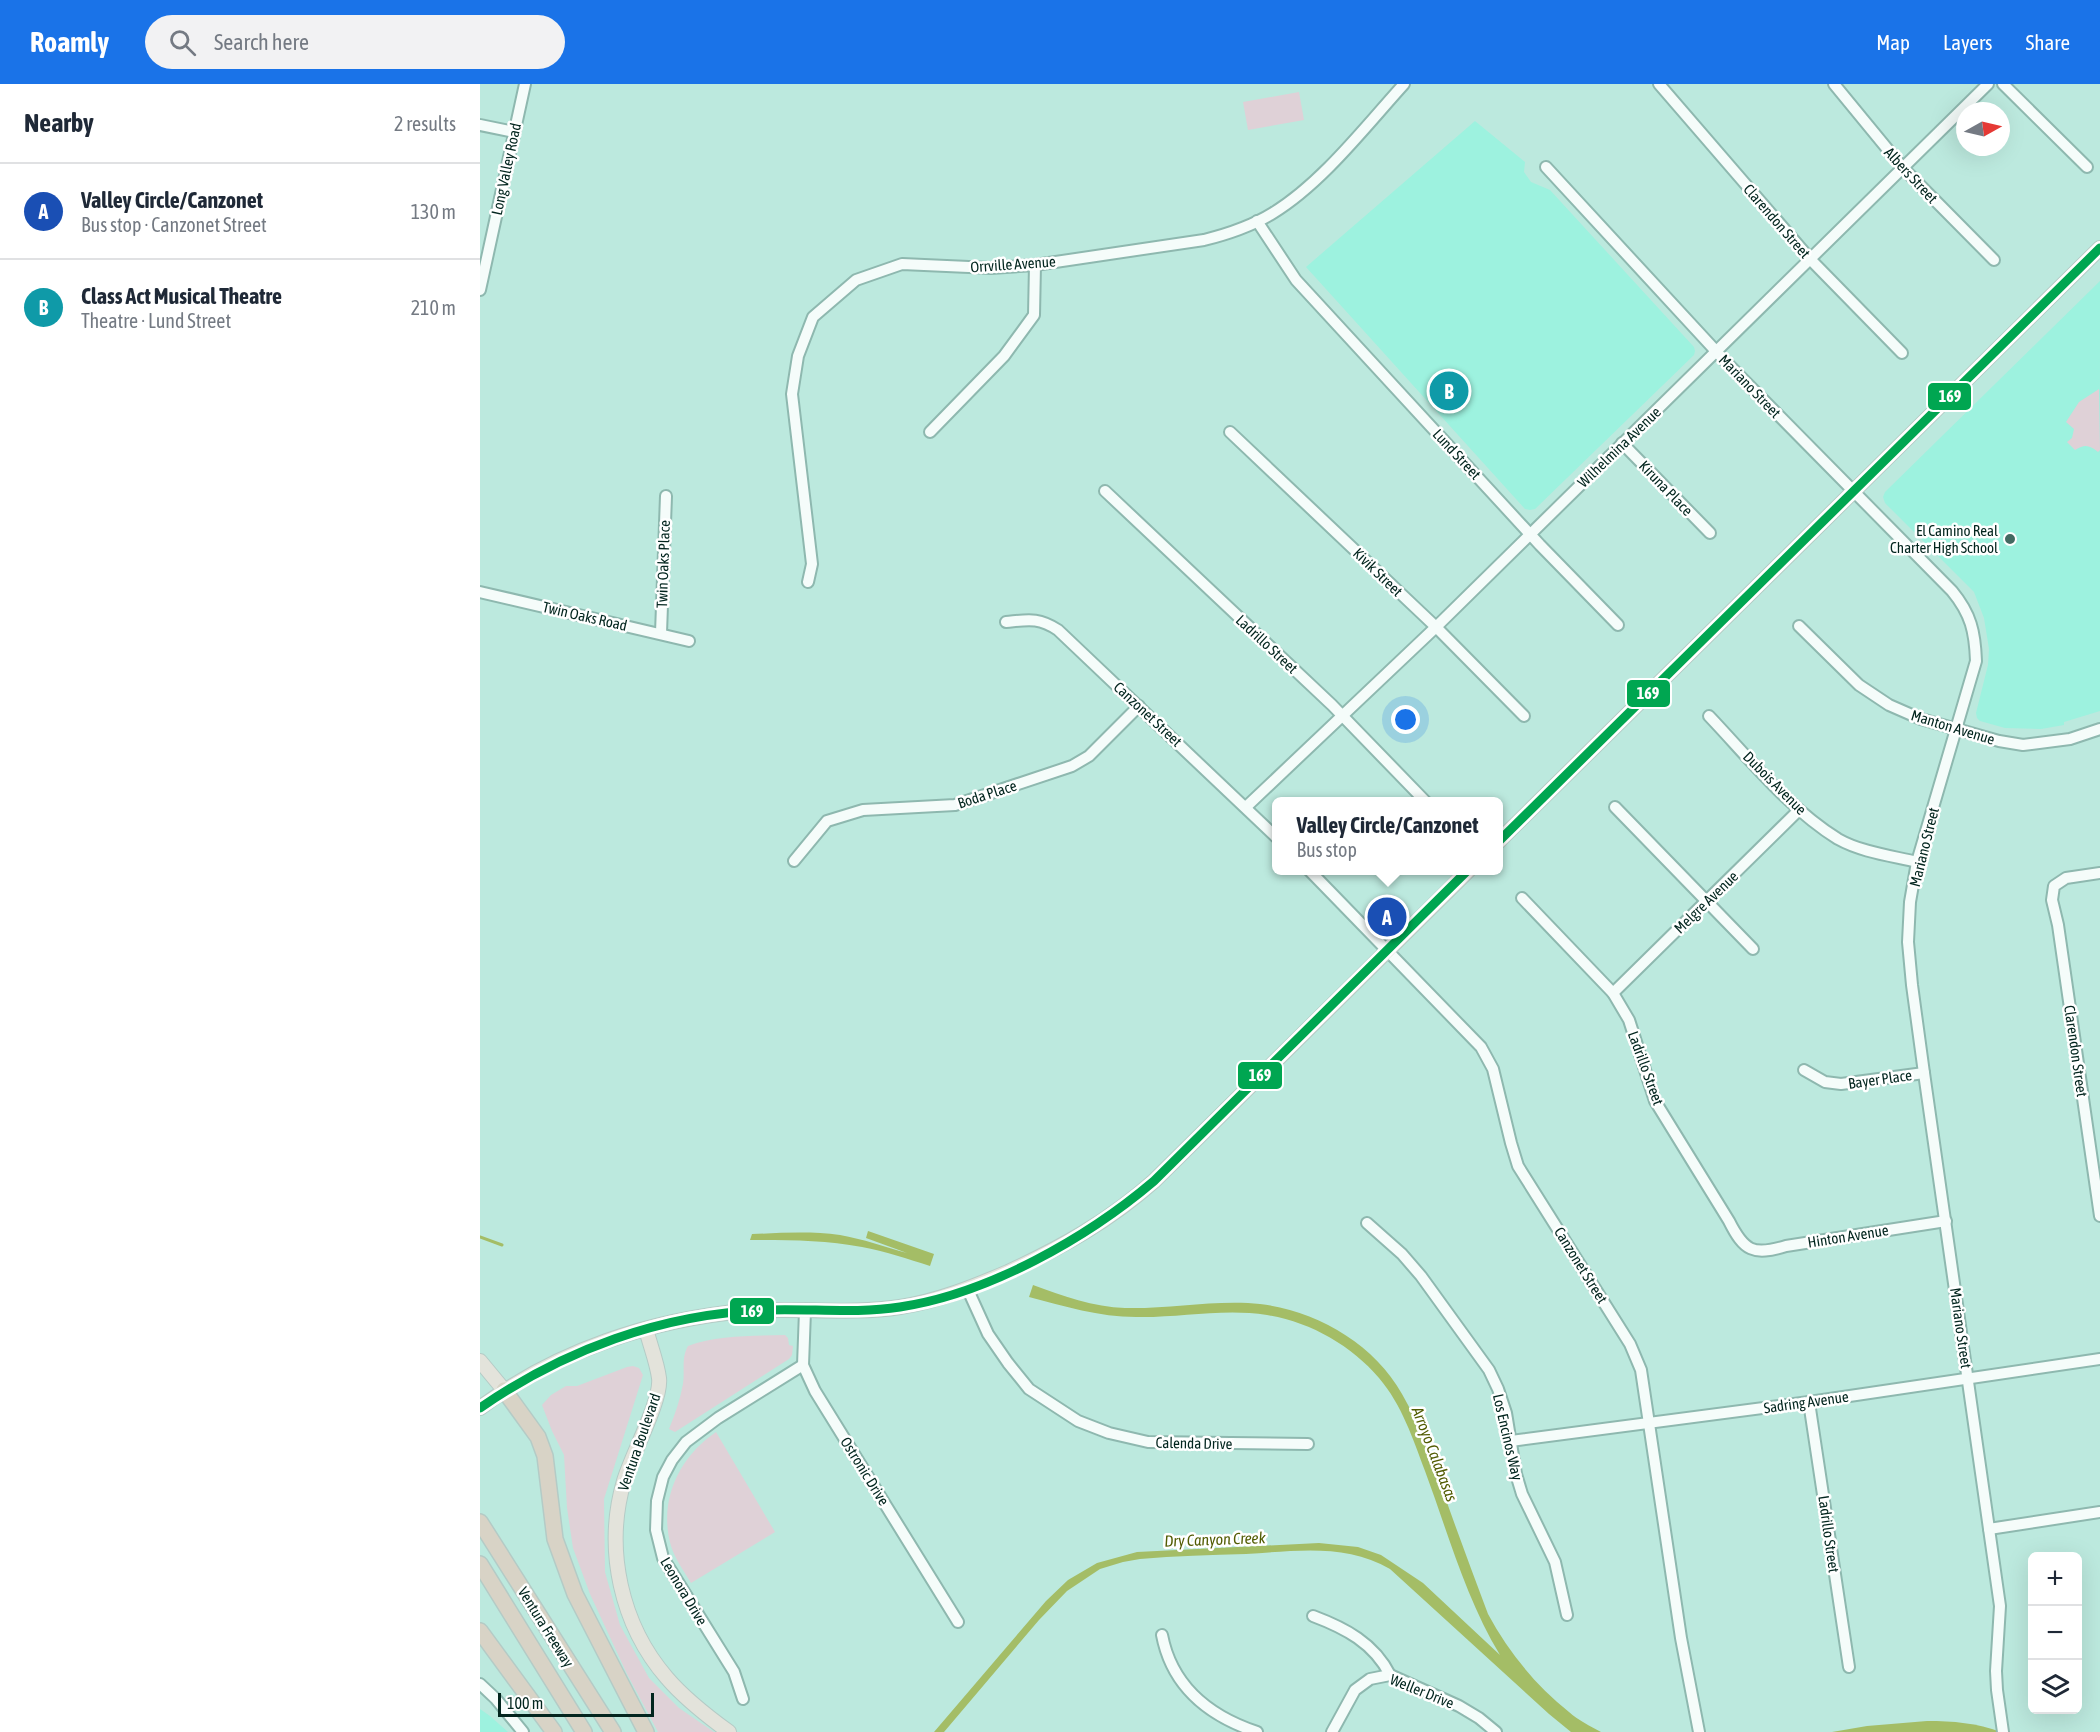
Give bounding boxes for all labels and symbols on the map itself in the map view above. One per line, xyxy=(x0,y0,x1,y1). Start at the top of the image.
north arrow xyxy=(1956,102,2010,156)
street label: Long Valley Road xyxy=(488,121,524,217)
street label: Albers Street xyxy=(1881,144,1941,206)
street label: Clarendon Street xyxy=(1740,180,1814,262)
street label: Orrville Avenue xyxy=(970,253,1056,275)
street label: Mariano Street xyxy=(1716,351,1784,421)
pin: B xyxy=(1430,368,1468,414)
line badge: 169 xyxy=(1927,382,1972,411)
text: 169 xyxy=(1939,387,1962,405)
street label: Wilhelmina Avenue xyxy=(1574,403,1664,491)
street label: Lund Street xyxy=(1430,425,1484,483)
street label: Kiruna Place xyxy=(1636,457,1696,519)
street label: Twin Oaks Place xyxy=(653,520,673,608)
place label: El Camino Real Charter High School xyxy=(1890,522,1998,556)
marker: El Camino Real Charter High School xyxy=(2003,532,2017,546)
street label: Kivik Street xyxy=(1350,544,1406,600)
street label: Twin Oaks Road xyxy=(541,598,629,634)
street label: Ladrillo Street xyxy=(1233,611,1301,677)
street label: Canzonet Street xyxy=(1111,678,1185,750)
line badge: 169 xyxy=(1626,679,1671,708)
text: 169 xyxy=(1637,684,1660,702)
your location xyxy=(1391,705,1420,734)
street label: Manton Avenue xyxy=(1909,706,1997,748)
street label: Dubois Avenue xyxy=(1740,748,1810,818)
street label: Boda Place xyxy=(955,776,1019,812)
street label: Mariano Street xyxy=(1906,806,1942,888)
street label: Melgre Avenue xyxy=(1671,867,1741,937)
pin: A xyxy=(1368,894,1406,940)
street label: Clarendon Street xyxy=(2061,1004,2091,1098)
street label: Ladrillo Street xyxy=(1625,1029,1667,1107)
line badge: 169 xyxy=(1237,1061,1283,1090)
text: 169 xyxy=(1249,1066,1272,1084)
street label: Bayer Place xyxy=(1847,1066,1913,1092)
street label: Hinton Avenue xyxy=(1806,1221,1890,1251)
street label: Canzonet Street xyxy=(1551,1224,1611,1306)
street label: Mariano Street xyxy=(1947,1287,1975,1369)
line badge: 169 xyxy=(729,1297,775,1325)
text: 169 xyxy=(741,1302,764,1320)
street label: Sadring Avenue xyxy=(1762,1388,1850,1416)
street label: Ventura Boulevard xyxy=(614,1391,664,1493)
street label: Los Encinos Way xyxy=(1490,1392,1526,1482)
water label: Arroyo Calabasas xyxy=(1407,1403,1461,1505)
street label: Ostronic Drive xyxy=(837,1434,893,1508)
street label: Calenda Drive xyxy=(1155,1434,1233,1452)
street label: Ladrillo Street xyxy=(1815,1494,1843,1574)
water label: Dry Canyon Creek xyxy=(1164,1528,1267,1551)
street label: Leonora Drive xyxy=(657,1554,711,1628)
street label: Ventura Freeway xyxy=(515,1584,577,1670)
street label: Weller Drive xyxy=(1388,1670,1457,1712)
scale bar xyxy=(498,1690,654,1718)

